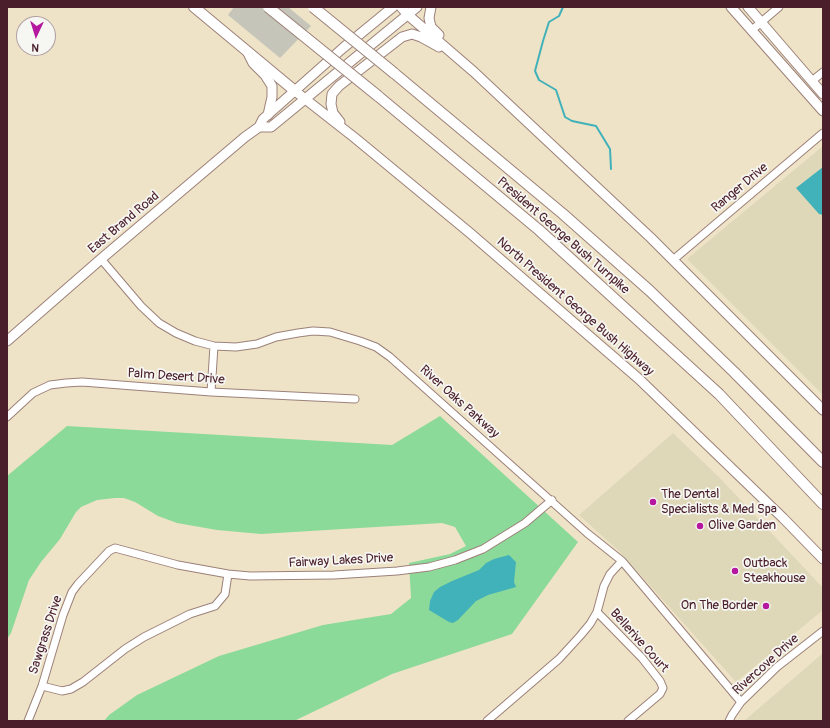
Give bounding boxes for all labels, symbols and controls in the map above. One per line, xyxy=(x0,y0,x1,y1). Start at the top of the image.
north arrow xyxy=(16,16,56,56)
text: N xyxy=(31,41,39,54)
street label: Ranger Drive xyxy=(709,160,771,216)
street label: President George Bush Turnpike xyxy=(494,174,632,298)
street label: East Brand Road xyxy=(85,189,163,257)
street label: North President George Bush Highway xyxy=(493,235,657,379)
street label: River Oaks Parkway xyxy=(416,362,502,442)
street label: Palm Desert Drive xyxy=(127,366,225,388)
place label: The Dental Specialists & Med Spa xyxy=(661,487,777,518)
marker: The Dental Specialists & Med Spa xyxy=(648,497,658,507)
place label: Olive Garden xyxy=(708,518,776,534)
marker: Olive Garden xyxy=(695,521,705,531)
street label: Fairway Lakes Drive xyxy=(288,550,394,572)
place label: Outback Steakhouse xyxy=(743,556,806,587)
marker: Outback Steakhouse xyxy=(730,566,740,576)
street label: Sawgrass Drive xyxy=(26,594,66,676)
place label: On The Border xyxy=(681,598,758,614)
marker: On The Border xyxy=(761,601,771,611)
street label: Bellerive Court xyxy=(606,606,672,676)
street label: Rivercove Drive xyxy=(730,631,802,699)

